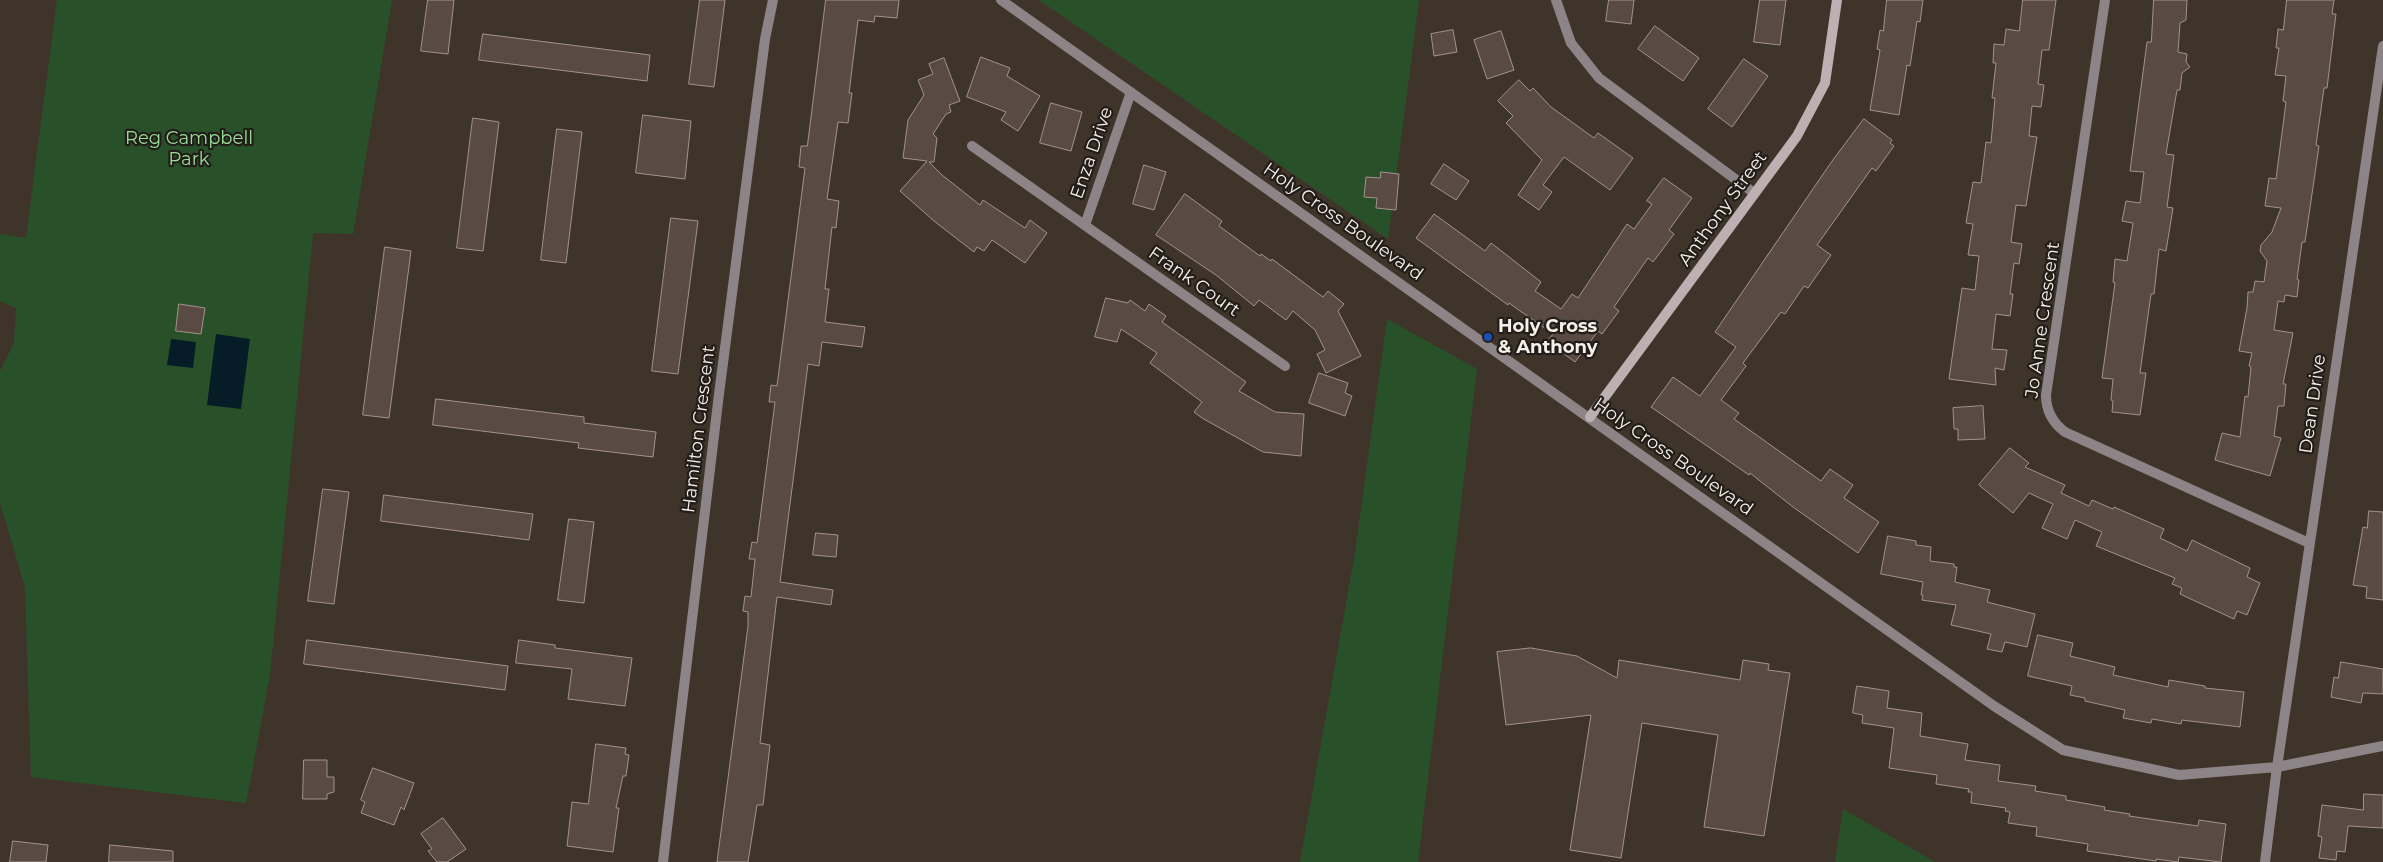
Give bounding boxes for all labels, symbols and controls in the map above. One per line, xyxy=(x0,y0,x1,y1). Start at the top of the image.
street label: Enza Drive xyxy=(1066,104,1118,202)
park label: Reg Campbell Park xyxy=(125,128,253,170)
street label: Anthony Street xyxy=(1674,147,1772,271)
street label: Holy Cross Boulevard xyxy=(1259,159,1427,285)
street label: Jo Anne Crescent xyxy=(2021,240,2065,400)
street label: Frank Court xyxy=(1144,243,1244,321)
place label: Holy Cross & Anthony xyxy=(1498,316,1598,358)
marker: Holy Cross & Anthony xyxy=(1482,331,1494,343)
street label: Hamilton Crescent xyxy=(678,344,720,514)
street label: Dean Drive xyxy=(2295,353,2331,455)
street label: Holy Cross Boulevard xyxy=(1589,394,1757,520)

